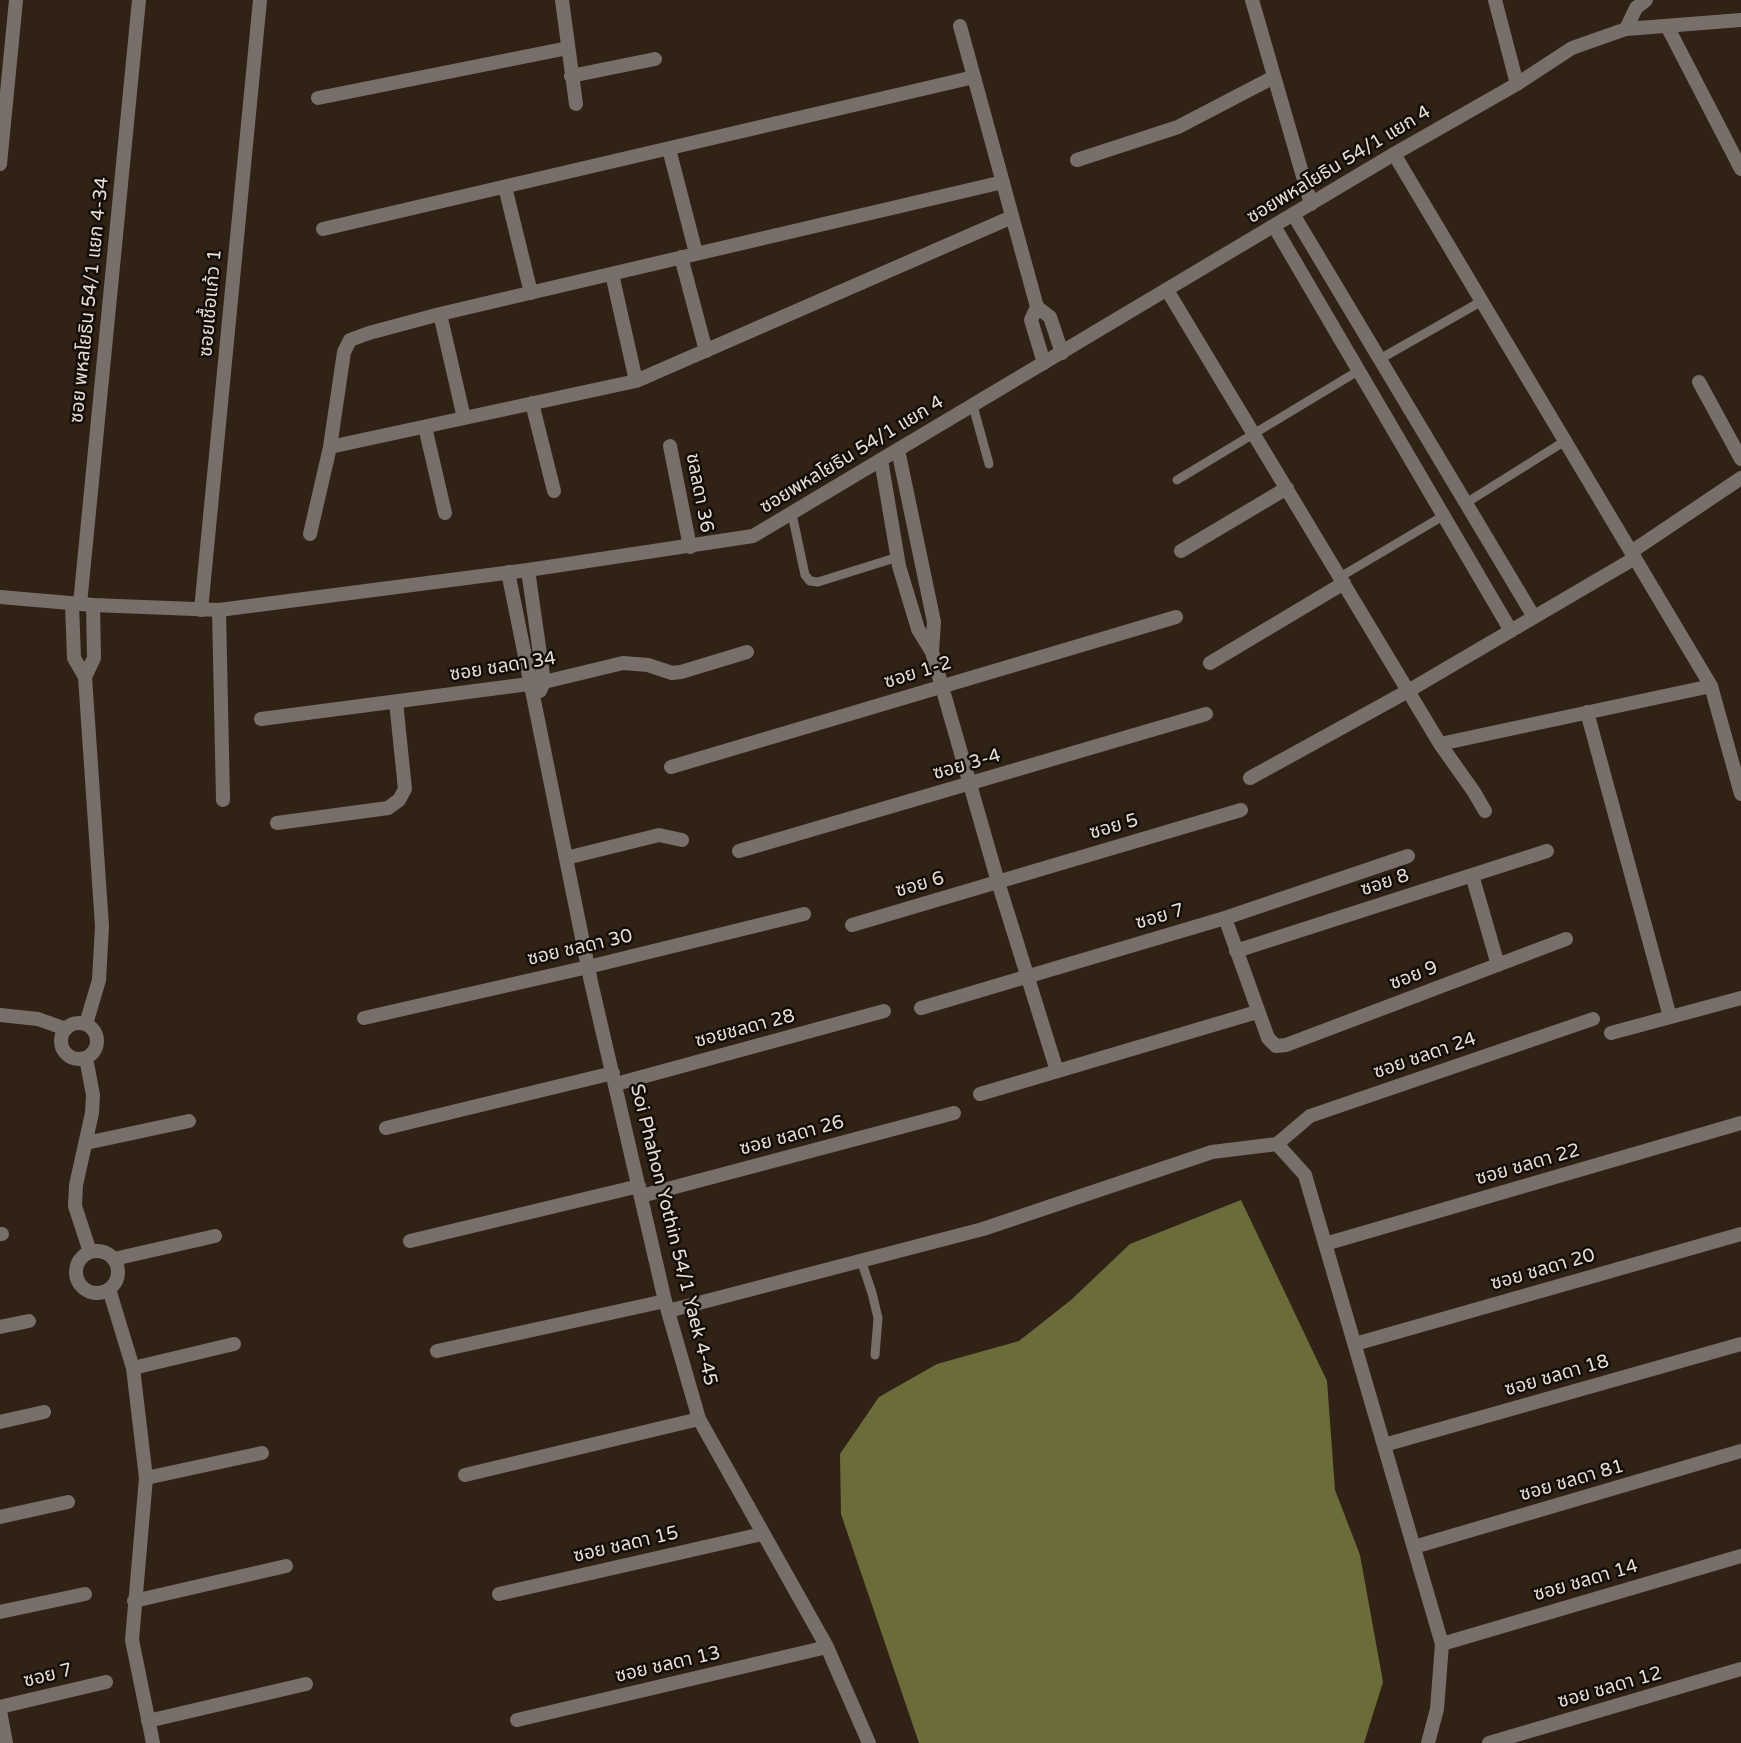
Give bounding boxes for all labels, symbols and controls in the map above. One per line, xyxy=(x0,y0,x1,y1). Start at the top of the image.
street label: ซอยพหลโยธิน 54/1 แยก 4 xyxy=(1243,101,1435,229)
street label: ซอย พหลโยธิน 54/1 แยก 4-34 xyxy=(66,176,114,424)
street label: ซอยเชื้อแก้ว 1 xyxy=(195,248,227,358)
street label: ซอยพหลโยธิน 54/1 แยก 4 xyxy=(756,391,948,519)
street label: ชลลดา 36 xyxy=(680,451,718,535)
street label: ซอย ชลดา 34 xyxy=(448,647,558,687)
street label: ซอย 1-2 xyxy=(882,652,954,694)
street label: ซอย 3-4 xyxy=(930,744,1004,786)
street label: ซอย 5 xyxy=(1087,809,1141,845)
street label: ซอย 8 xyxy=(1358,864,1412,902)
street label: ซอย 6 xyxy=(893,867,947,903)
street label: ซอย 7 xyxy=(1133,899,1187,935)
street label: ซอย ชลดา 30 xyxy=(525,925,635,971)
street label: ซอย 9 xyxy=(1387,956,1441,996)
street label: ซอยชลดา 28 xyxy=(693,1005,797,1053)
street label: ซอย ชลดา 24 xyxy=(1371,1028,1479,1084)
street label: Soi Phahon Yothin 54/1 Yaek 4-45 xyxy=(624,1082,722,1388)
street label: ซอย ชลดา 26 xyxy=(737,1111,847,1161)
street label: ซอย ชลดา 22 xyxy=(1473,1139,1583,1191)
street label: ซอย ชลดา 20 xyxy=(1488,1244,1598,1296)
street label: ซอย ชลดา 18 xyxy=(1502,1350,1612,1402)
street label: ซอย ชลดา 81 xyxy=(1517,1455,1627,1507)
street label: ซอย ชลดา 15 xyxy=(571,1522,681,1568)
street label: ซอย ชลดา 14 xyxy=(1531,1555,1641,1607)
street label: ซอย ชลดา 13 xyxy=(613,1642,723,1688)
street label: ซอย 7 xyxy=(21,1659,75,1693)
street label: ซอย ชลดา 12 xyxy=(1555,1662,1665,1714)

